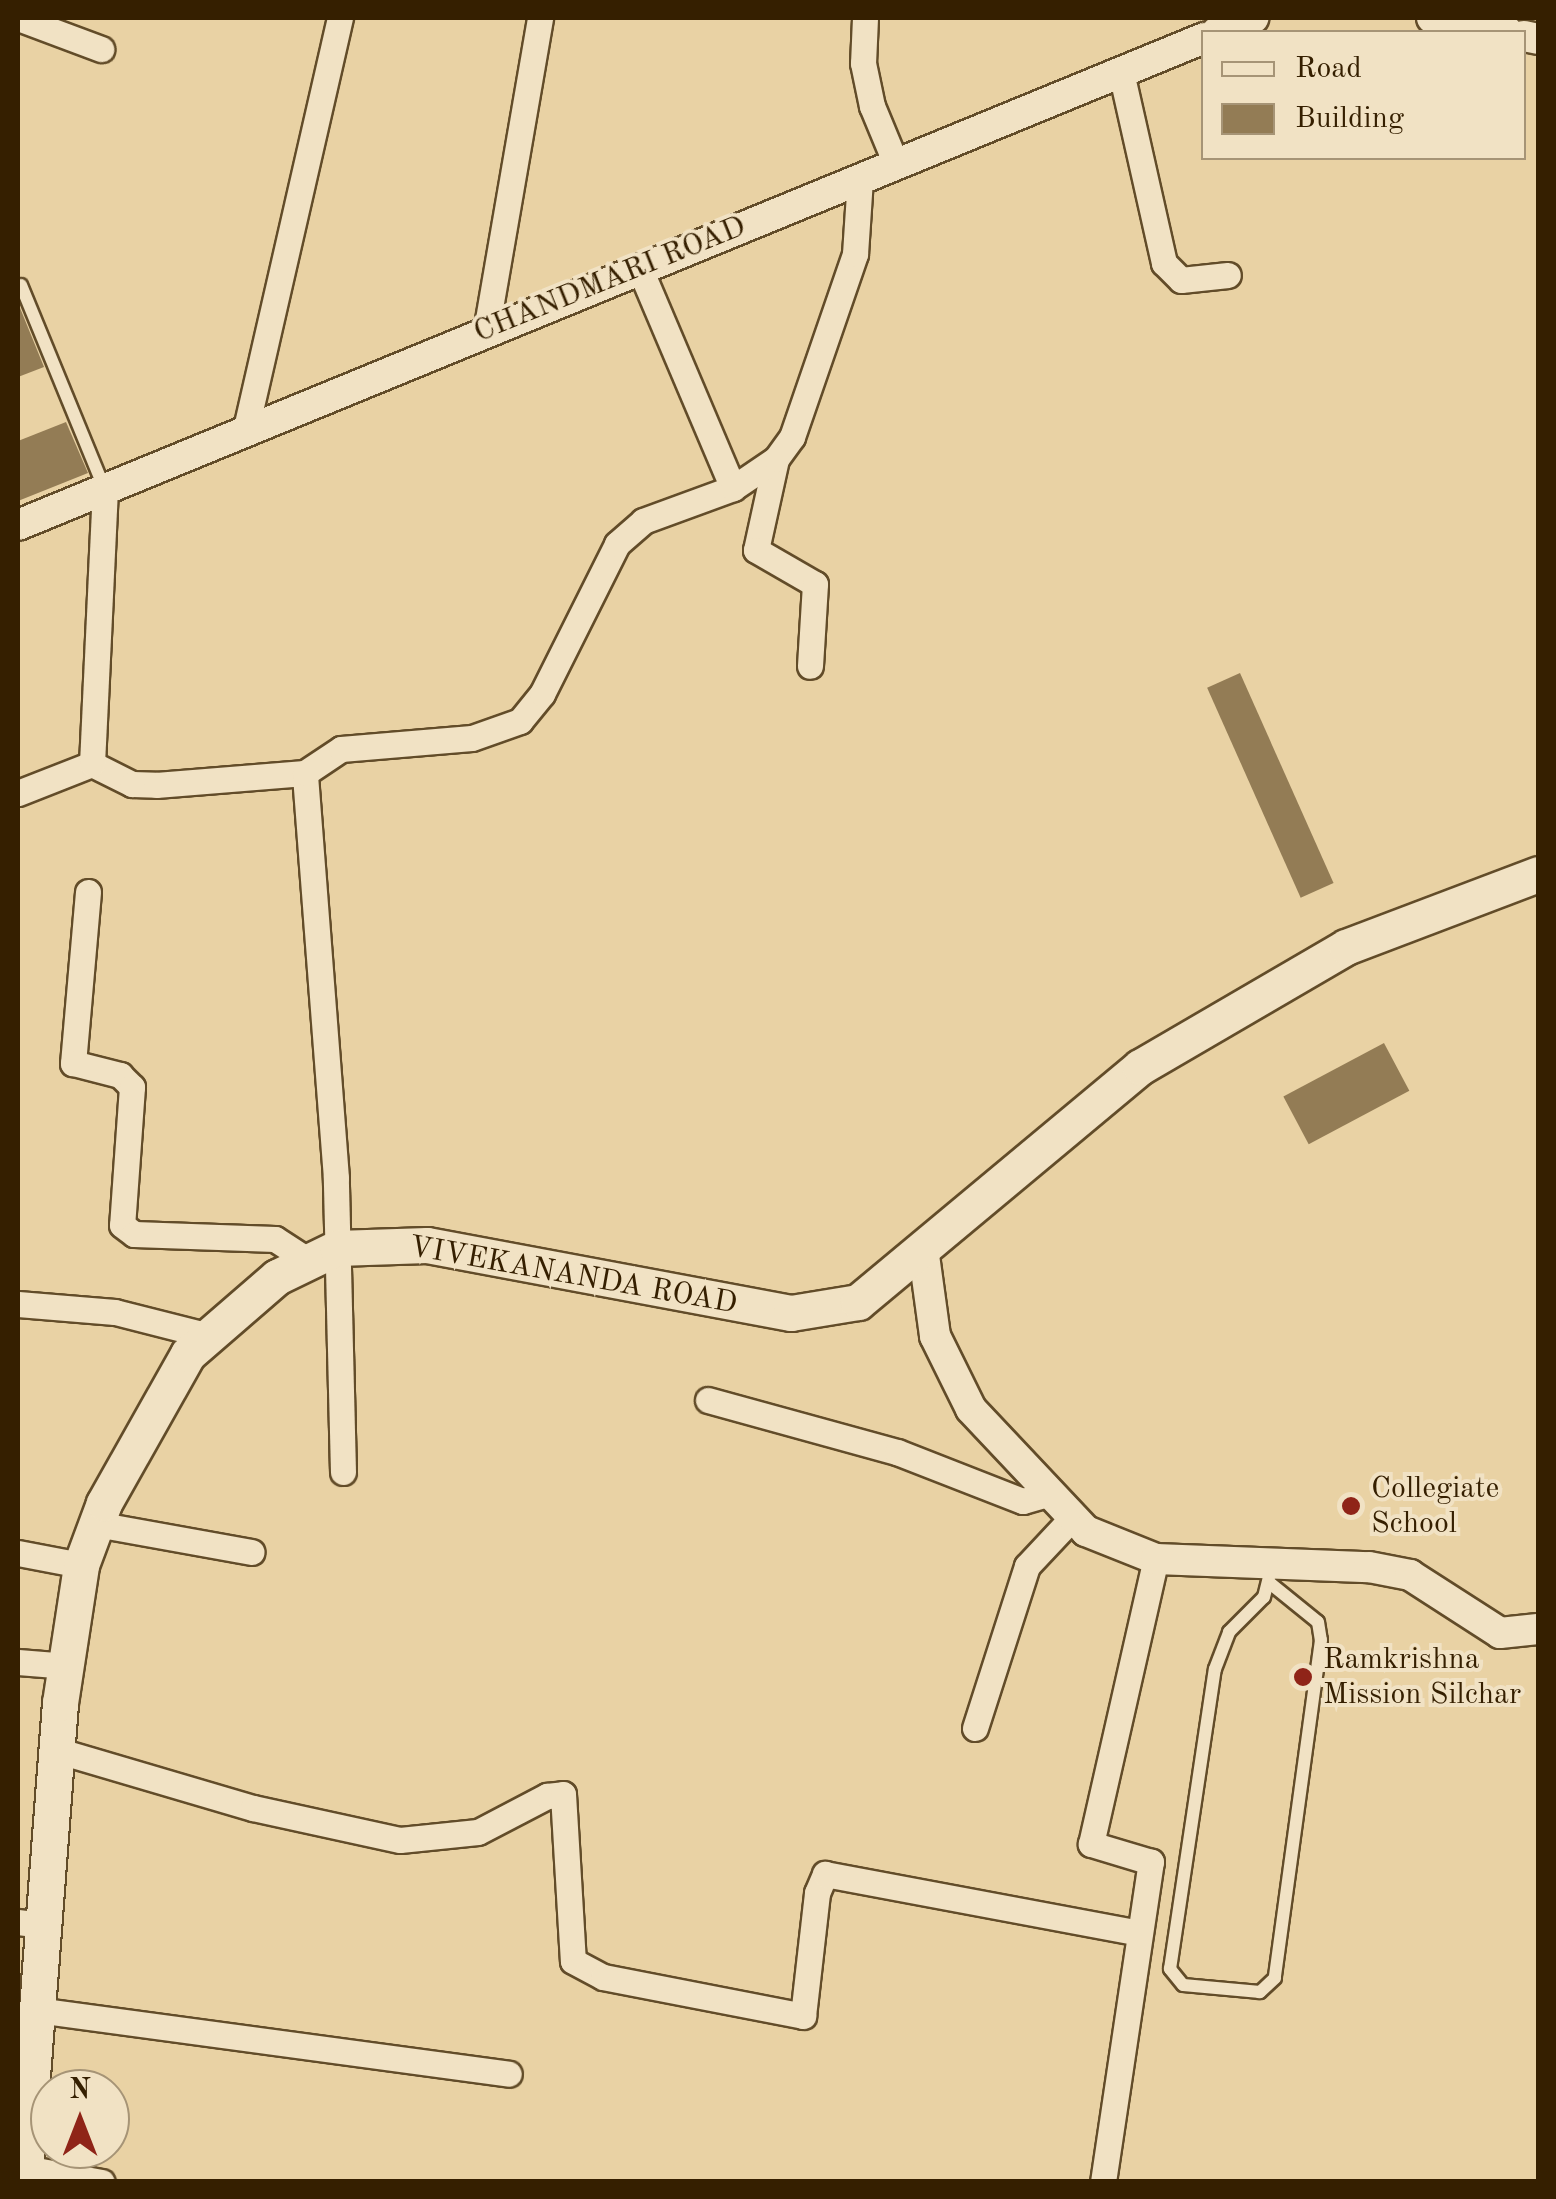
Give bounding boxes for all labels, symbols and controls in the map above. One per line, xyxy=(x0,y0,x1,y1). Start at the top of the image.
legend xyxy=(1201,30,1526,160)
text: Road xyxy=(1295,54,1362,84)
text: Building xyxy=(1295,104,1404,134)
street label: CHANDMARI ROAD xyxy=(469,209,751,351)
street label: VIVEKANANDA ROAD xyxy=(406,1229,740,1323)
place label: Collegiate School xyxy=(1371,1471,1499,1542)
marker: Collegiate School xyxy=(1340,1495,1362,1517)
place label: Ramkrishna Mission Silchar xyxy=(1323,1642,1521,1712)
marker: Ramkrishna Mission Silchar xyxy=(1292,1666,1314,1688)
north arrow xyxy=(30,2069,130,2169)
text: N xyxy=(69,2077,91,2105)

